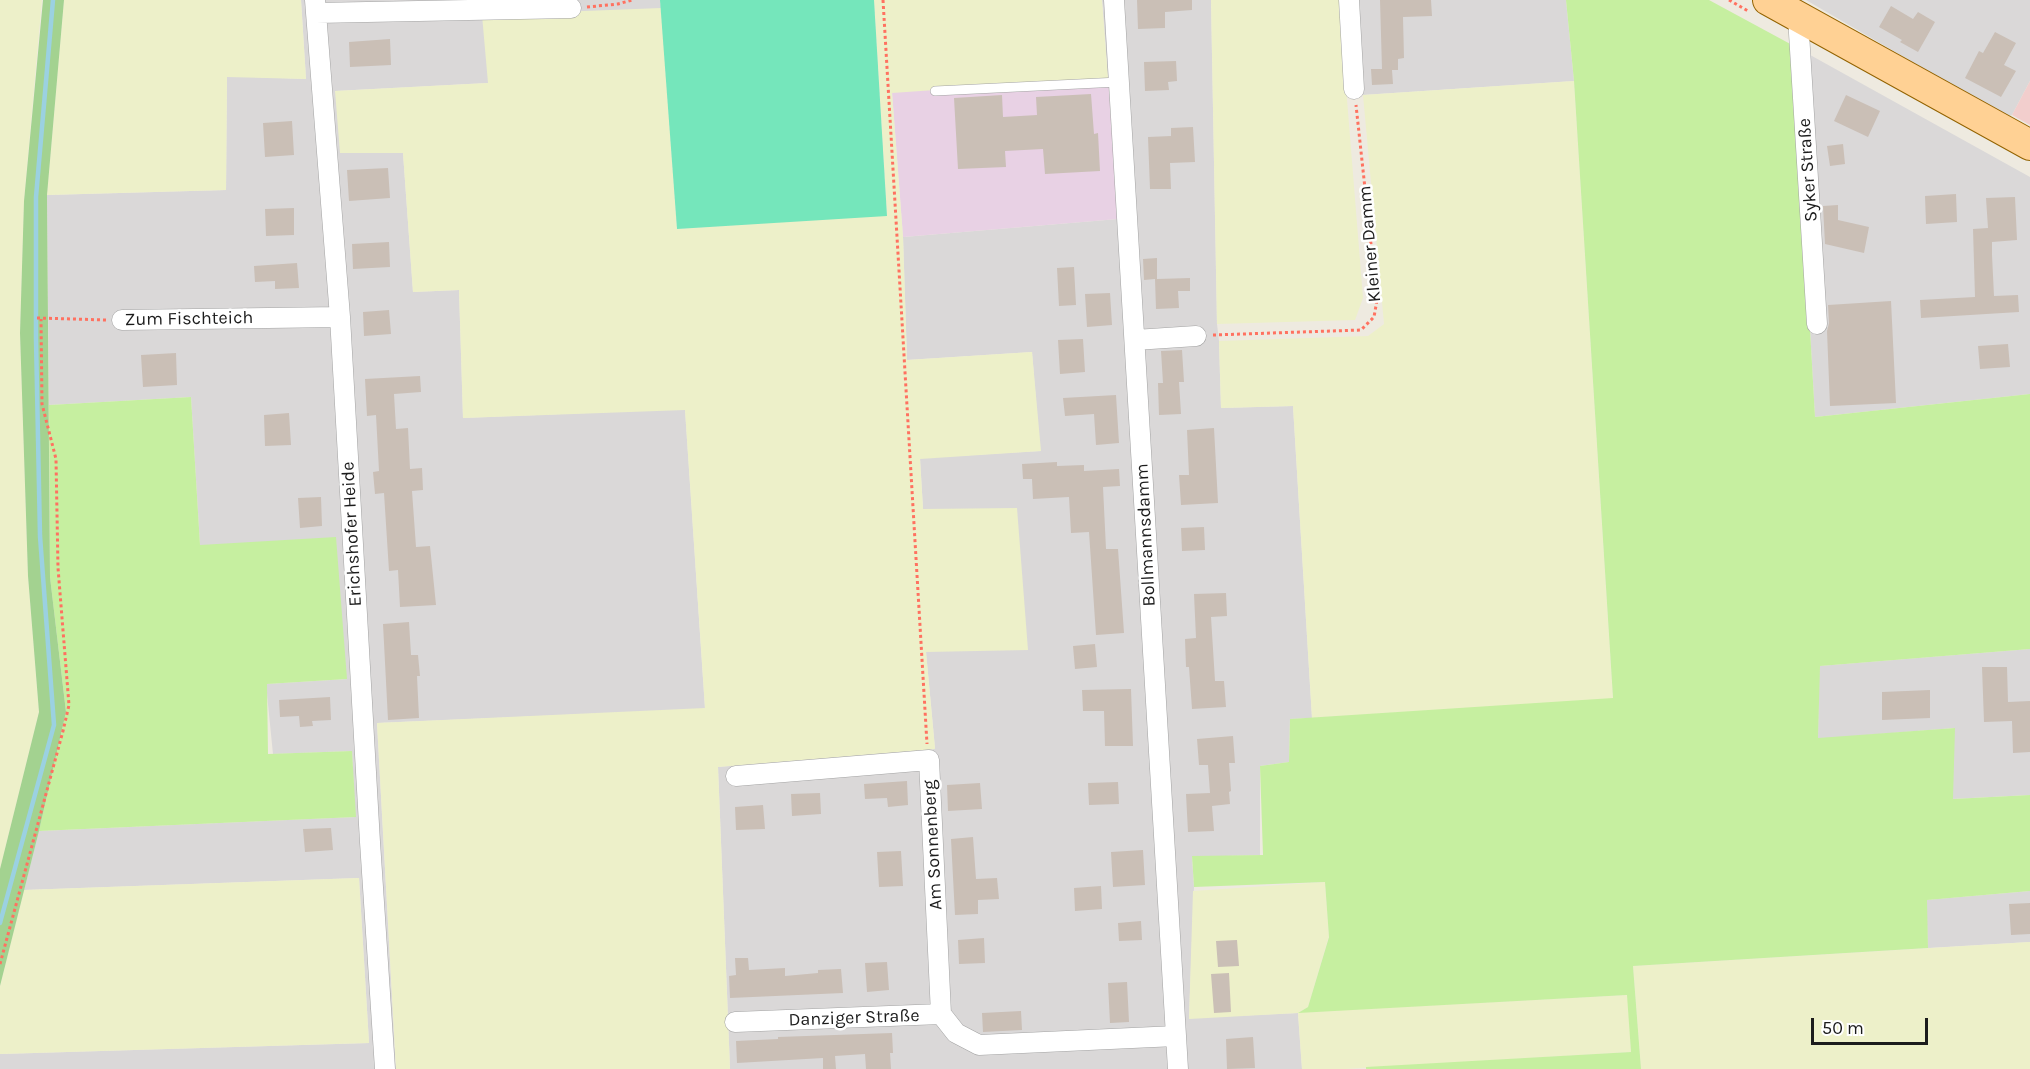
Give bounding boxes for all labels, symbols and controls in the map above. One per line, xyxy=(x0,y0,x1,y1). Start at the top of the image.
street label: Syker Straße xyxy=(1794,117,1822,223)
street label: Kleiner Damm xyxy=(1354,185,1386,303)
street label: Zum Fischteich xyxy=(125,307,253,331)
street label: Erichshofer Heide xyxy=(337,461,367,607)
street label: Bollmannsdamm xyxy=(1131,463,1161,607)
street label: Am Sonnenberg xyxy=(919,779,947,911)
street label: Danziger Straße xyxy=(788,1005,920,1031)
scale bar xyxy=(1814,1006,1931,1044)
text: 50 m xyxy=(1822,1017,1864,1039)

